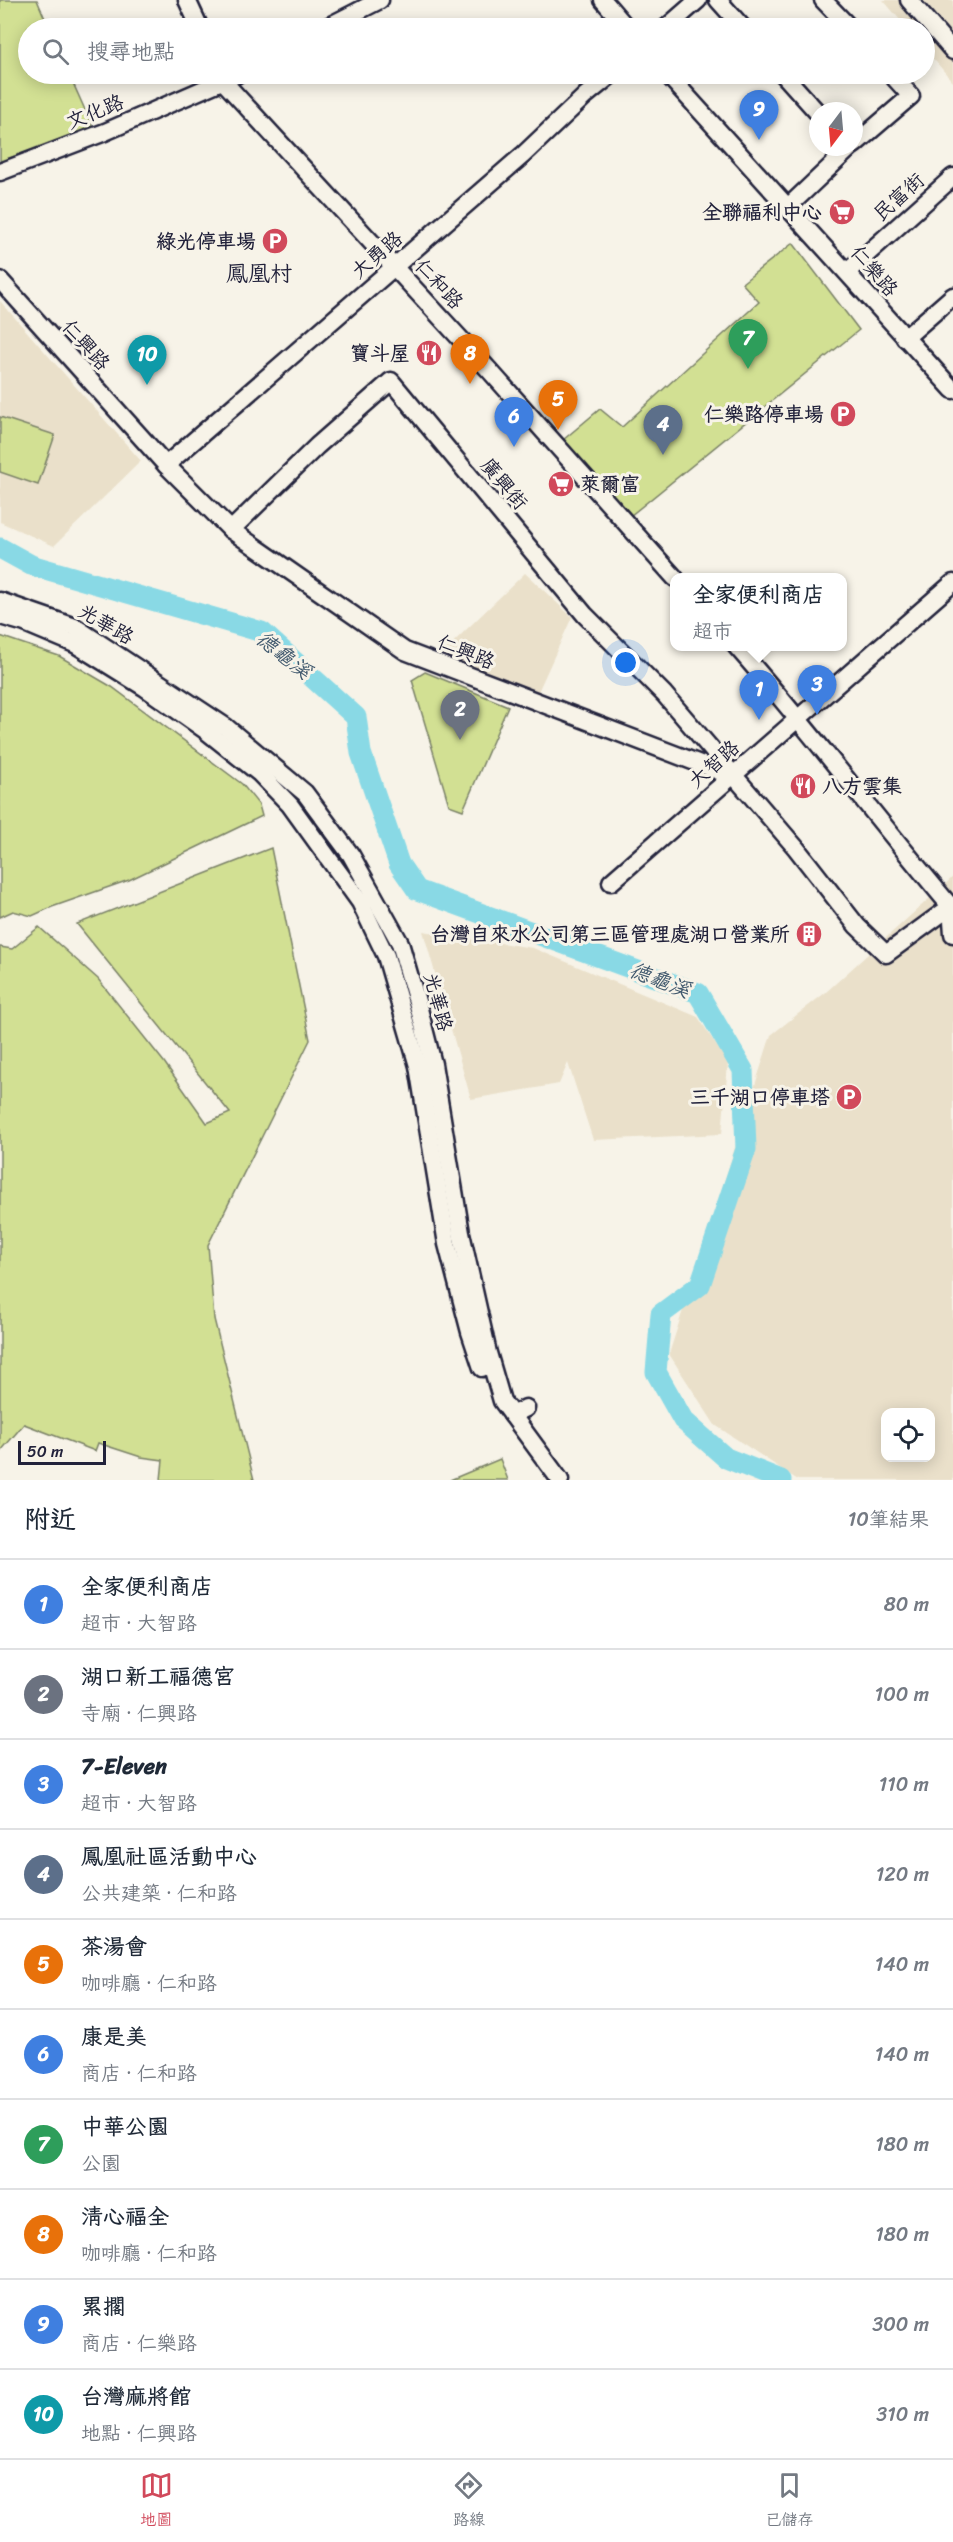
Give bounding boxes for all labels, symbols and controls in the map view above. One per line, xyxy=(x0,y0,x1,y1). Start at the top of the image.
search box xyxy=(18,18,935,84)
text: 搜尋地點 xyxy=(87,32,175,71)
icon: search xyxy=(39,35,72,68)
street label: 文化路 xyxy=(61,84,130,139)
pin: 9 xyxy=(740,90,778,140)
north arrow xyxy=(809,102,863,156)
street label: 民富街 xyxy=(865,164,933,230)
place label: 全聯福利中心 xyxy=(702,195,822,230)
supermarket icon: 全聯福利中心 xyxy=(827,197,857,227)
street label: 大勇路 xyxy=(343,221,412,288)
place label: 綠光停車場 xyxy=(156,224,256,259)
parking icon: 綠光停車場 xyxy=(260,226,290,256)
street label: 仁樂路 xyxy=(841,237,908,306)
street label: 仁和路 xyxy=(406,250,473,319)
district label: 鳳凰村 xyxy=(226,254,292,293)
street label: 仁興路 xyxy=(53,311,120,380)
pin: 7 xyxy=(728,320,768,369)
pin: 8 xyxy=(450,334,490,384)
pin: 10 xyxy=(128,336,166,385)
place label: 寶斗屋 xyxy=(350,336,410,371)
restaurant icon: 寶斗屋 xyxy=(414,338,444,368)
pin: 5 xyxy=(538,380,578,430)
place label: 仁樂路停車場 xyxy=(704,397,824,432)
pin: 6 xyxy=(494,398,534,447)
parking icon: 仁樂路停車場 xyxy=(828,399,858,429)
pin: 4 xyxy=(644,406,682,455)
street label: 廣興街 xyxy=(471,450,537,518)
place label: 萊爾富 xyxy=(580,467,640,502)
supermarket icon: 萊爾富 xyxy=(546,469,576,499)
popup xyxy=(670,573,847,651)
text: 全家便利商店 xyxy=(692,575,825,614)
street label: 光華路 xyxy=(71,594,142,655)
text: 超市 xyxy=(692,614,732,649)
water label: 德龜溪 xyxy=(247,621,321,690)
street label: 仁興路 xyxy=(432,625,501,680)
your location xyxy=(611,648,640,677)
pin: 3 xyxy=(798,666,836,715)
pin: 1 xyxy=(740,670,778,720)
pin: 2 xyxy=(440,690,480,740)
street label: 大智路 xyxy=(680,730,749,797)
place label: 八方雲集 xyxy=(822,769,902,804)
restaurant icon: 八方雲集 xyxy=(788,771,818,801)
place label: 台灣自來水公司第三區管理處湖口營業所 xyxy=(430,917,790,952)
building icon: 台灣自來水公司第三區管理處湖口營業所 xyxy=(794,919,824,949)
water label: 德龜溪 xyxy=(624,951,697,1009)
street label: 光華路 xyxy=(413,968,463,1036)
place label: 三千湖口停車塔 xyxy=(690,1080,830,1115)
parking icon: 三千湖口停車塔 xyxy=(834,1082,864,1112)
map controls xyxy=(881,1408,935,1462)
button: locate xyxy=(881,1408,935,1462)
text: 50 m xyxy=(27,1437,63,1466)
scale bar xyxy=(18,1438,106,1466)
text: 附近 xyxy=(24,1496,76,1542)
text: 10筆結果 xyxy=(848,1502,929,1537)
text: 全家便利商店 xyxy=(81,1567,213,1606)
text: 1 xyxy=(39,1587,48,1622)
text: 80 m xyxy=(884,1587,929,1622)
text: 超市 · 大智路 xyxy=(81,1606,197,1641)
text: 湖口新工福德宮 xyxy=(81,1657,235,1696)
text: 2 xyxy=(38,1677,49,1712)
text: 100 m xyxy=(875,1677,929,1712)
text: 寺廟 · 仁興路 xyxy=(81,1696,197,1731)
text: 7-Eleven xyxy=(81,1747,167,1786)
text: 3 xyxy=(38,1767,49,1802)
text: 110 m xyxy=(879,1767,929,1802)
text: 超市 · 大智路 xyxy=(81,1786,197,1821)
text: 鳳凰社區活動中心 xyxy=(81,1837,257,1876)
text: 4 xyxy=(37,1857,50,1892)
text: 120 m xyxy=(876,1857,929,1892)
text: 公共建築 · 仁和路 xyxy=(81,1876,237,1911)
text: 茶湯會 xyxy=(81,1927,147,1966)
text: 5 xyxy=(37,1947,50,1982)
text: 140 m xyxy=(875,1947,929,1982)
text: 咖啡廳 · 仁和路 xyxy=(81,1966,217,2001)
text: 康是美 xyxy=(81,2017,147,2056)
text: 6 xyxy=(38,2037,49,2072)
text: 140 m xyxy=(875,2037,929,2072)
text: 商店 · 仁和路 xyxy=(81,2056,197,2091)
text: 中華公園 xyxy=(81,2107,169,2146)
text: 7 xyxy=(38,2127,49,2162)
text: 180 m xyxy=(875,2127,929,2162)
text: 公園 xyxy=(81,2146,121,2181)
text: 清心福全 xyxy=(81,2197,169,2236)
text: 8 xyxy=(37,2217,50,2252)
text: 180 m xyxy=(875,2217,929,2252)
text: 咖啡廳 · 仁和路 xyxy=(81,2236,217,2271)
text: 累擱 xyxy=(81,2287,125,2326)
text: 9 xyxy=(37,2307,50,2342)
text: 300 m xyxy=(872,2307,929,2342)
text: 商店 · 仁樂路 xyxy=(81,2326,197,2361)
text: 台灣麻將館 xyxy=(81,2377,191,2416)
text: 10 xyxy=(33,2397,54,2432)
text: 310 m xyxy=(876,2397,929,2432)
text: 地點 · 仁興路 xyxy=(81,2416,197,2451)
tab: 地圖 xyxy=(140,2469,173,2534)
tab: 路線 xyxy=(452,2469,485,2534)
tab: 已儲存 xyxy=(765,2469,813,2534)

